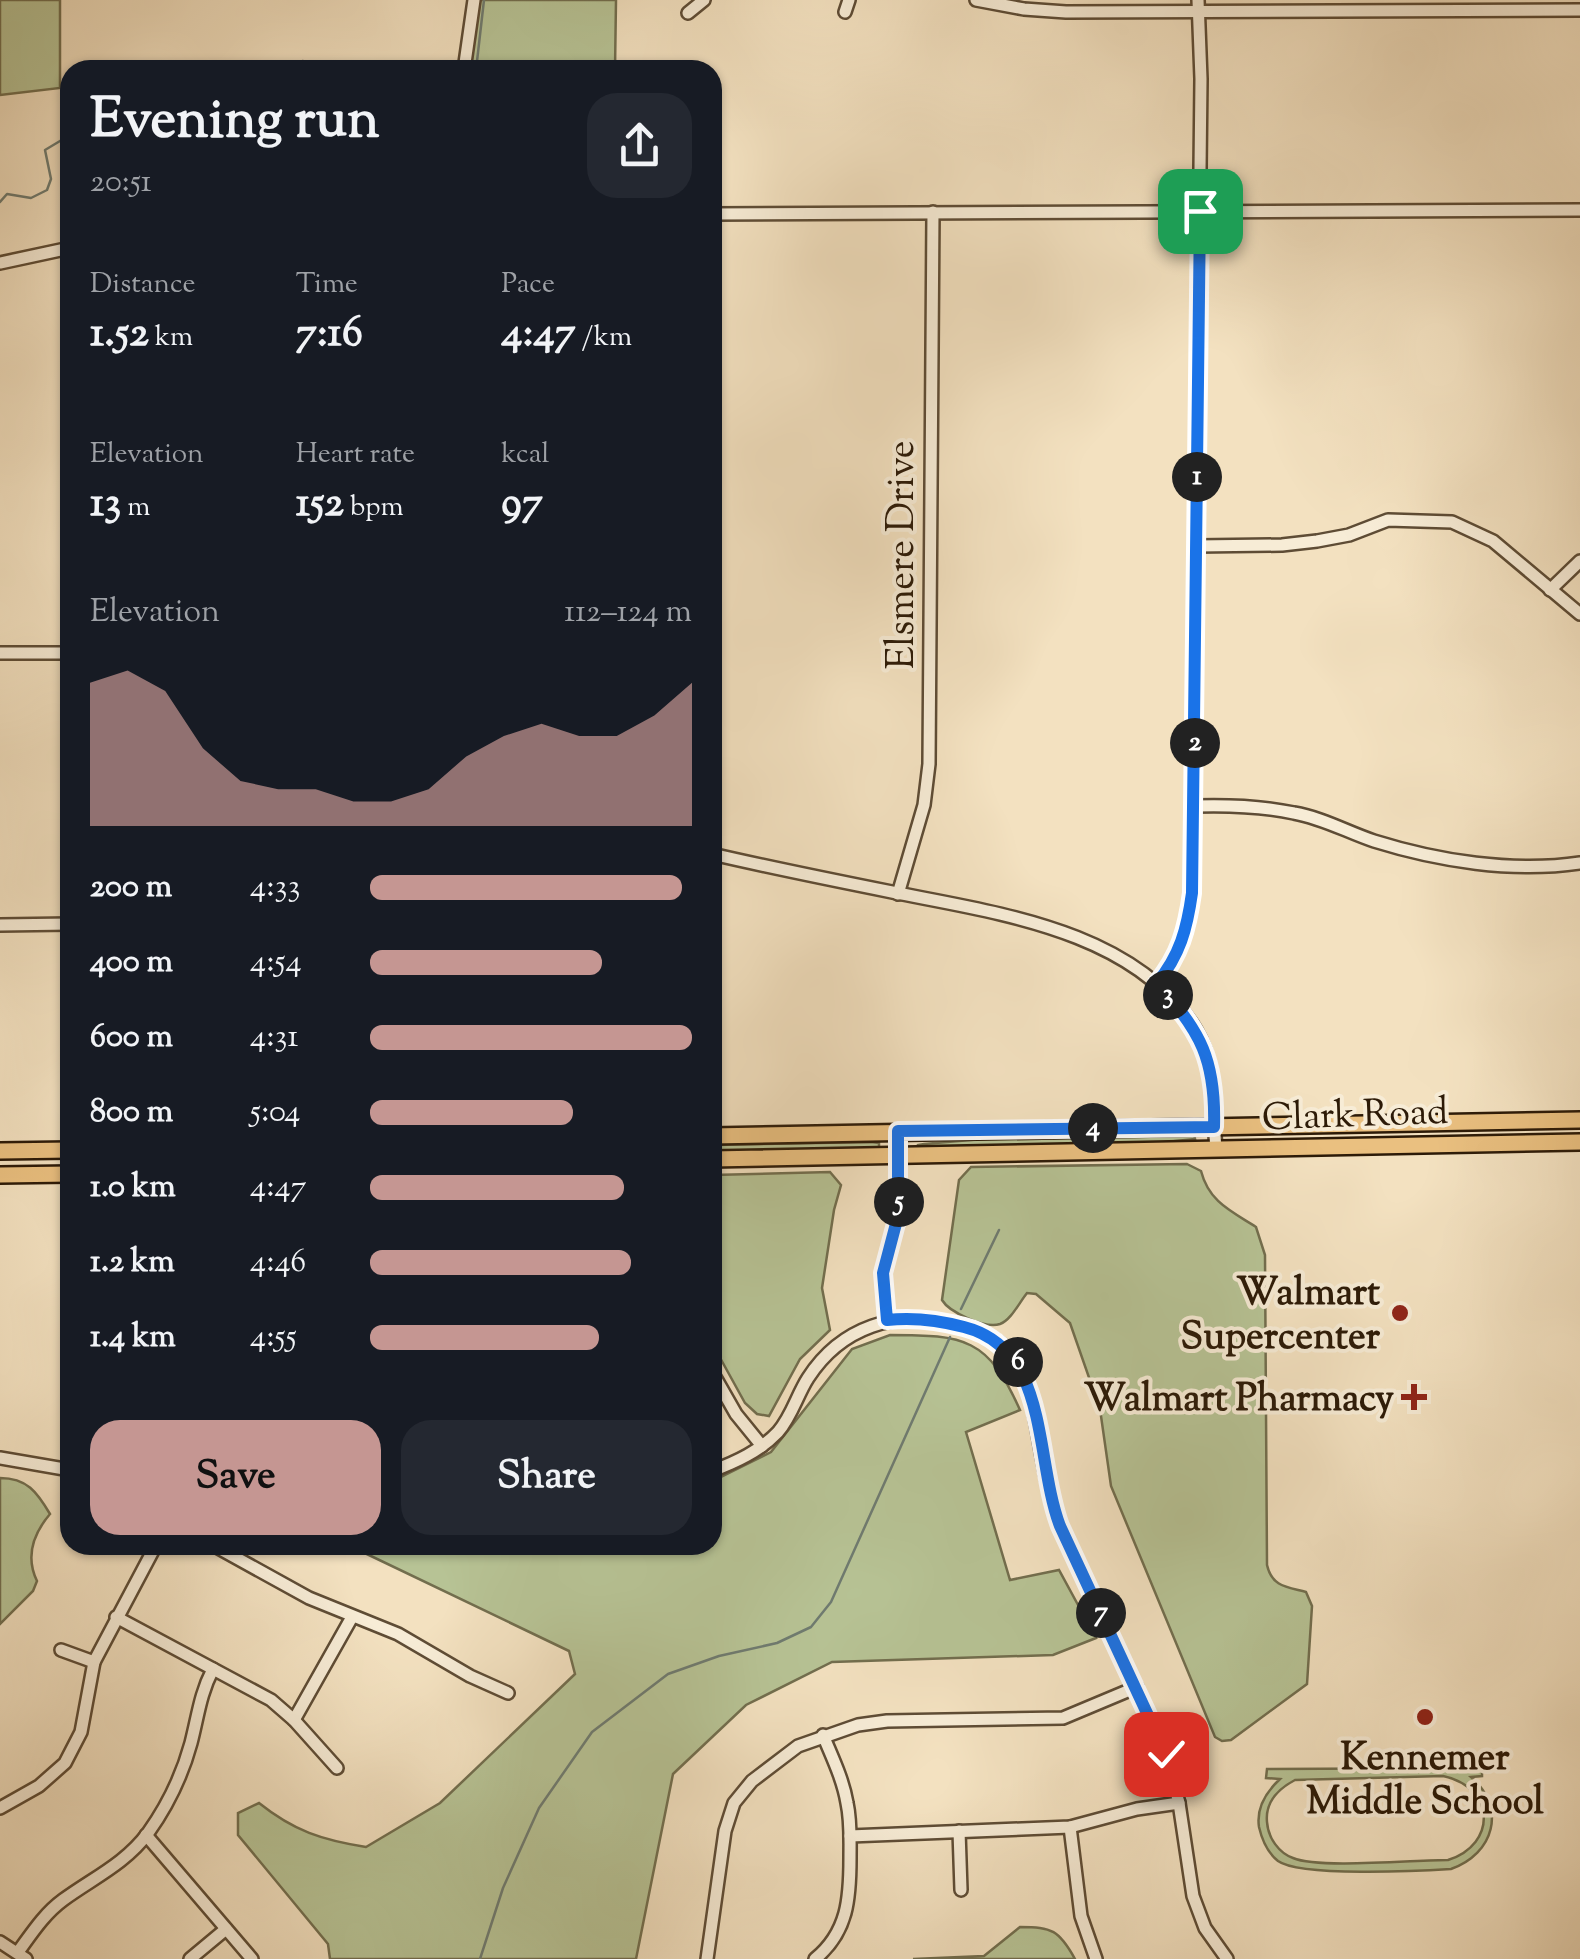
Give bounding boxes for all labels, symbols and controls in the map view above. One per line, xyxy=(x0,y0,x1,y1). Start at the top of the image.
text: Evening run xyxy=(90,83,379,162)
button: share xyxy=(587,93,692,198)
text: 20:51 xyxy=(90,160,152,206)
pin xyxy=(1158,169,1243,254)
icon: arrive xyxy=(1173,184,1228,239)
text: Distance xyxy=(90,265,196,305)
text: Time xyxy=(296,265,358,305)
text: Pace xyxy=(501,265,555,305)
text: 1.52 xyxy=(90,305,149,365)
text: 7:16 xyxy=(296,305,363,365)
text: 4:47 xyxy=(501,305,576,365)
text: km xyxy=(149,318,193,358)
text: /km xyxy=(576,318,632,358)
text: Elevation xyxy=(90,435,204,475)
text: Heart rate xyxy=(296,435,415,475)
text: kcal xyxy=(501,435,549,475)
street label: Elsmere Drive xyxy=(877,441,931,669)
pin: 1 xyxy=(1172,452,1222,502)
text: 1 xyxy=(1192,457,1202,497)
text: 13 xyxy=(90,475,121,535)
text: 152 xyxy=(296,475,344,535)
text: 97 xyxy=(501,475,543,535)
text: m xyxy=(121,488,150,528)
text: bpm xyxy=(344,488,404,528)
text: Elevation xyxy=(90,590,220,636)
text: 112–124 m xyxy=(564,590,692,636)
pin: 2 xyxy=(1170,718,1220,768)
text: 2 xyxy=(1188,723,1202,763)
text: 200 m xyxy=(90,865,172,911)
text: 4:33 xyxy=(250,865,300,911)
text: 400 m xyxy=(90,940,173,986)
text: 4:54 xyxy=(250,940,302,986)
pin: 3 xyxy=(1143,970,1193,1020)
text: 3 xyxy=(1162,975,1174,1015)
text: 600 m xyxy=(90,1015,173,1061)
text: 4:31 xyxy=(250,1015,298,1061)
street label: Clark Road xyxy=(1261,1087,1449,1147)
text: 800 m xyxy=(90,1090,173,1136)
text: 5:04 xyxy=(250,1090,300,1136)
pin: 4 xyxy=(1068,1103,1118,1153)
text: 4 xyxy=(1086,1108,1100,1148)
text: 1.0 km xyxy=(90,1165,176,1211)
text: 4:47 xyxy=(250,1165,307,1211)
pin: 5 xyxy=(874,1177,924,1227)
text: 5 xyxy=(894,1182,904,1222)
text: 1.2 km xyxy=(90,1240,175,1286)
text: 4:46 xyxy=(250,1240,306,1286)
place label: Walmart Supercenter xyxy=(1180,1268,1381,1366)
marker: Walmart Supercenter xyxy=(1389,1302,1411,1324)
text: 1.4 km xyxy=(90,1315,176,1361)
text: 4:55 xyxy=(250,1315,297,1361)
pin: 6 xyxy=(993,1337,1043,1387)
text: 6 xyxy=(1011,1342,1025,1382)
place label: Walmart Pharmacy xyxy=(1084,1374,1394,1428)
marker: Walmart Pharmacy xyxy=(1403,1386,1425,1408)
button: Save xyxy=(90,1420,381,1535)
button: Share xyxy=(401,1420,692,1535)
pin: 7 xyxy=(1076,1588,1126,1638)
text: 7 xyxy=(1094,1593,1108,1633)
marker: Kennemer Middle School xyxy=(1414,1706,1436,1728)
pin xyxy=(1124,1712,1209,1797)
icon: check xyxy=(1139,1727,1194,1782)
place label: Kennemer Middle School xyxy=(1306,1733,1544,1831)

